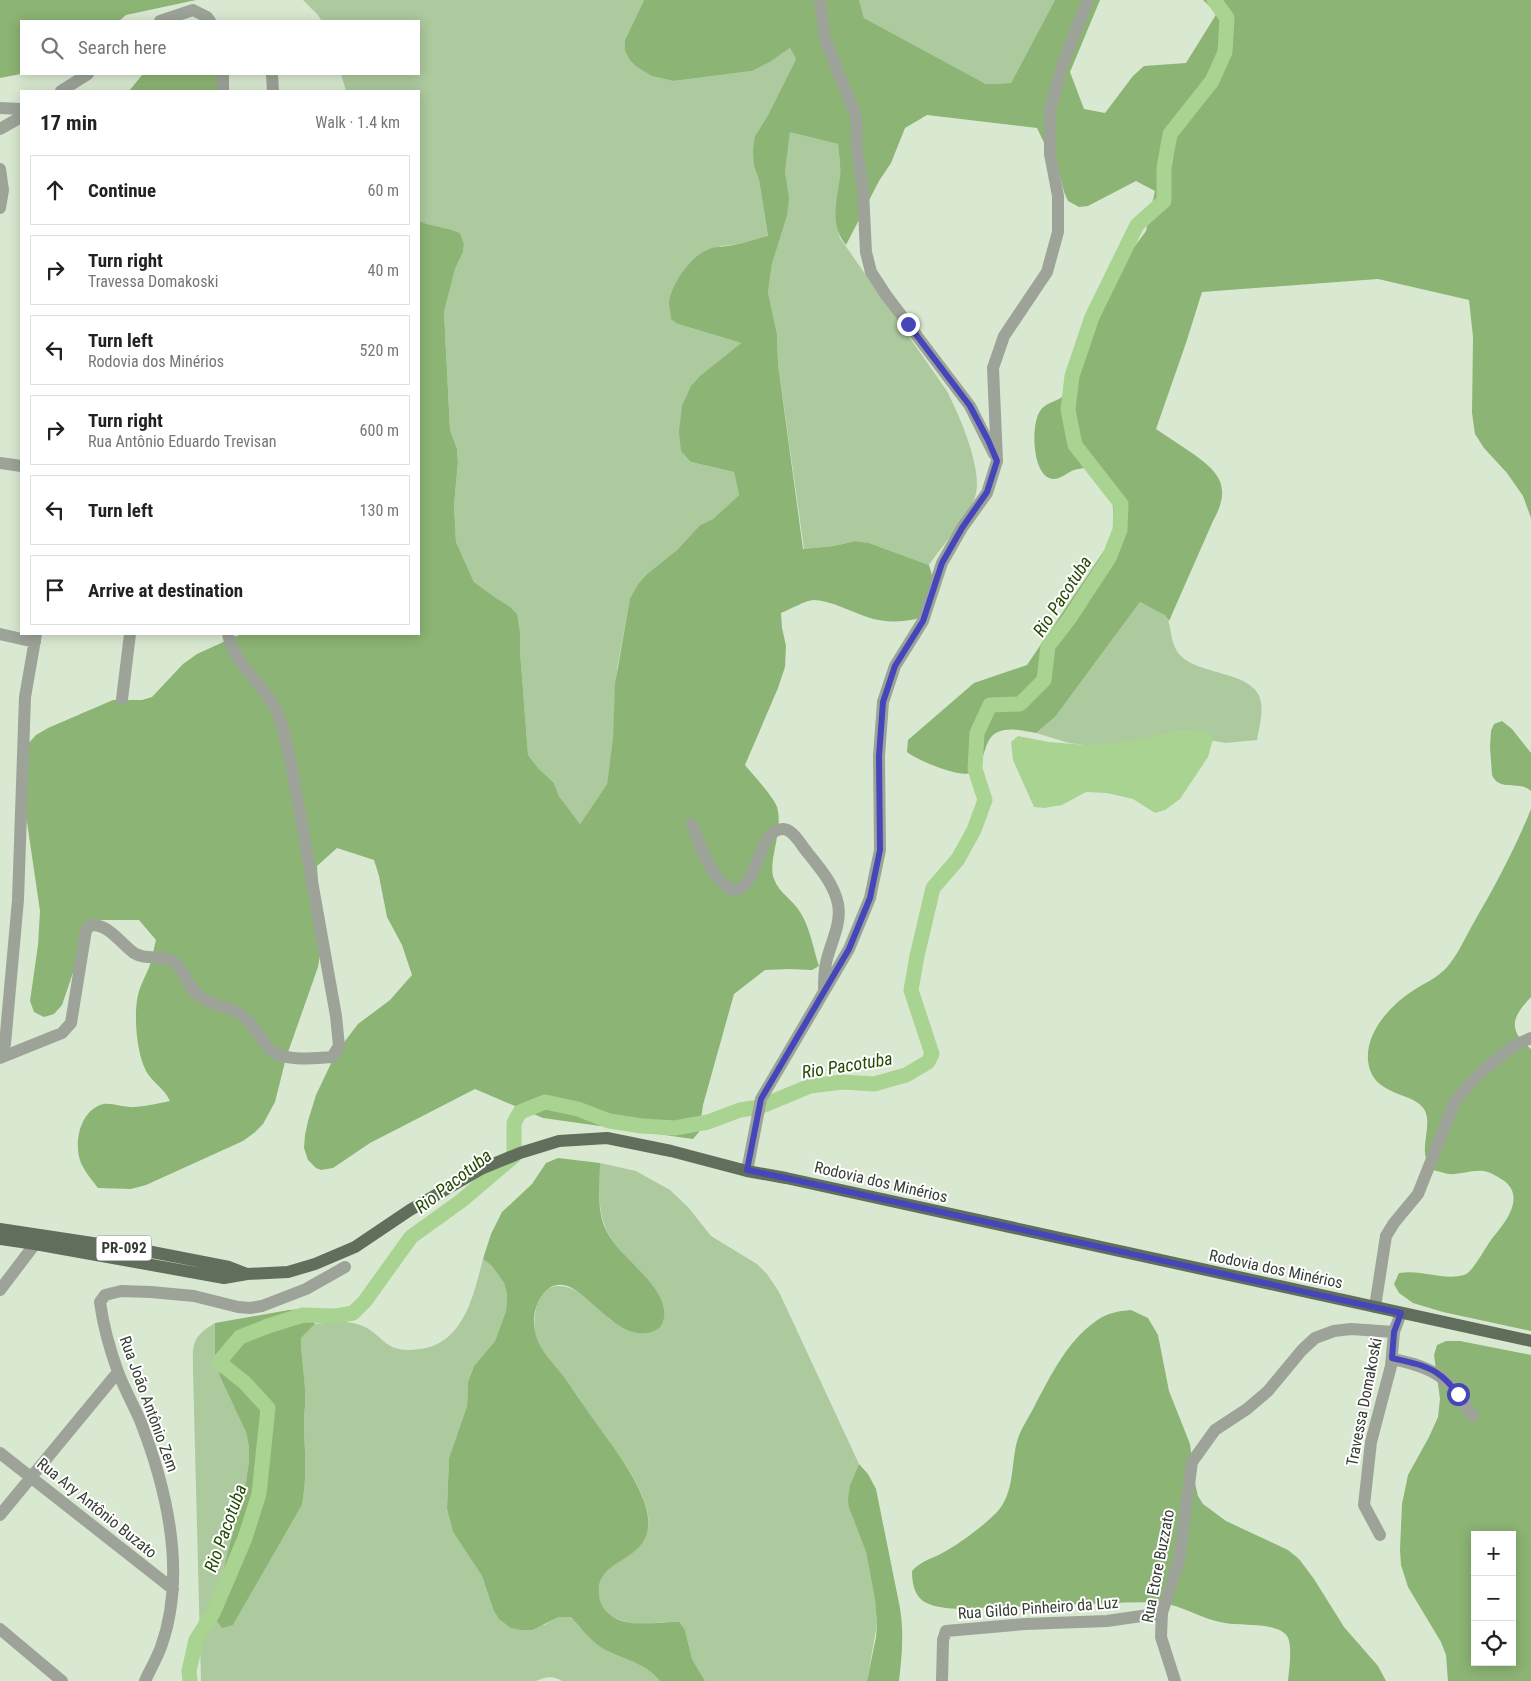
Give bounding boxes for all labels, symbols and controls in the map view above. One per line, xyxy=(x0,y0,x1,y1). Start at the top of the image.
search box xyxy=(20,20,420,75)
icon: search xyxy=(38,34,66,62)
text: Search here xyxy=(78,36,166,59)
text: 17 min xyxy=(40,111,97,135)
text: Walk · 1.4 km xyxy=(315,113,400,132)
icon: ahead xyxy=(41,176,69,204)
text: Continue xyxy=(88,179,156,202)
text: 60 m xyxy=(367,181,399,200)
text: Turn right xyxy=(88,249,163,272)
icon: right xyxy=(41,256,69,284)
text: 40 m xyxy=(367,261,399,280)
text: Travessa Domakoski xyxy=(88,272,218,291)
route end xyxy=(897,313,920,336)
text: Turn left xyxy=(88,329,153,352)
icon: left xyxy=(41,336,69,364)
text: 520 m xyxy=(360,341,399,360)
text: Rodovia dos Minérios xyxy=(88,352,224,371)
text: Turn right xyxy=(88,409,163,432)
icon: right xyxy=(41,416,69,444)
text: 600 m xyxy=(360,421,399,440)
text: Rua Antônio Eduardo Trevisan xyxy=(88,432,277,451)
icon: left xyxy=(41,496,69,524)
text: Turn left xyxy=(88,499,153,522)
text: 130 m xyxy=(360,501,399,520)
water label: Rio Pacotuba xyxy=(1028,552,1096,640)
icon: arrive xyxy=(41,576,69,604)
text: Arrive at destination xyxy=(88,579,243,602)
water label: Rio Pacotuba xyxy=(800,1047,894,1083)
water label: Rio Pacotuba xyxy=(410,1145,496,1217)
street label: Rodovia dos Minérios xyxy=(813,1157,949,1207)
road number: PR-092 xyxy=(96,1236,152,1260)
street label: Rodovia dos Minérios xyxy=(1207,1246,1345,1292)
street label: Rua João Antônio Zem xyxy=(116,1333,182,1475)
street label: Travessa Domakoski xyxy=(1342,1336,1386,1468)
route start xyxy=(1447,1383,1470,1406)
street label: Rua Ary Antônio Buzato xyxy=(33,1454,161,1562)
water label: Rio Pacotuba xyxy=(199,1481,251,1575)
street label: Rua Etore Buzzato xyxy=(1138,1508,1178,1624)
map controls xyxy=(1471,1531,1516,1666)
button: + xyxy=(1471,1531,1516,1576)
button: − xyxy=(1471,1576,1516,1621)
street label: Rua Gildo Pinheiro da Luz xyxy=(957,1593,1119,1623)
button: locate xyxy=(1471,1621,1516,1666)

